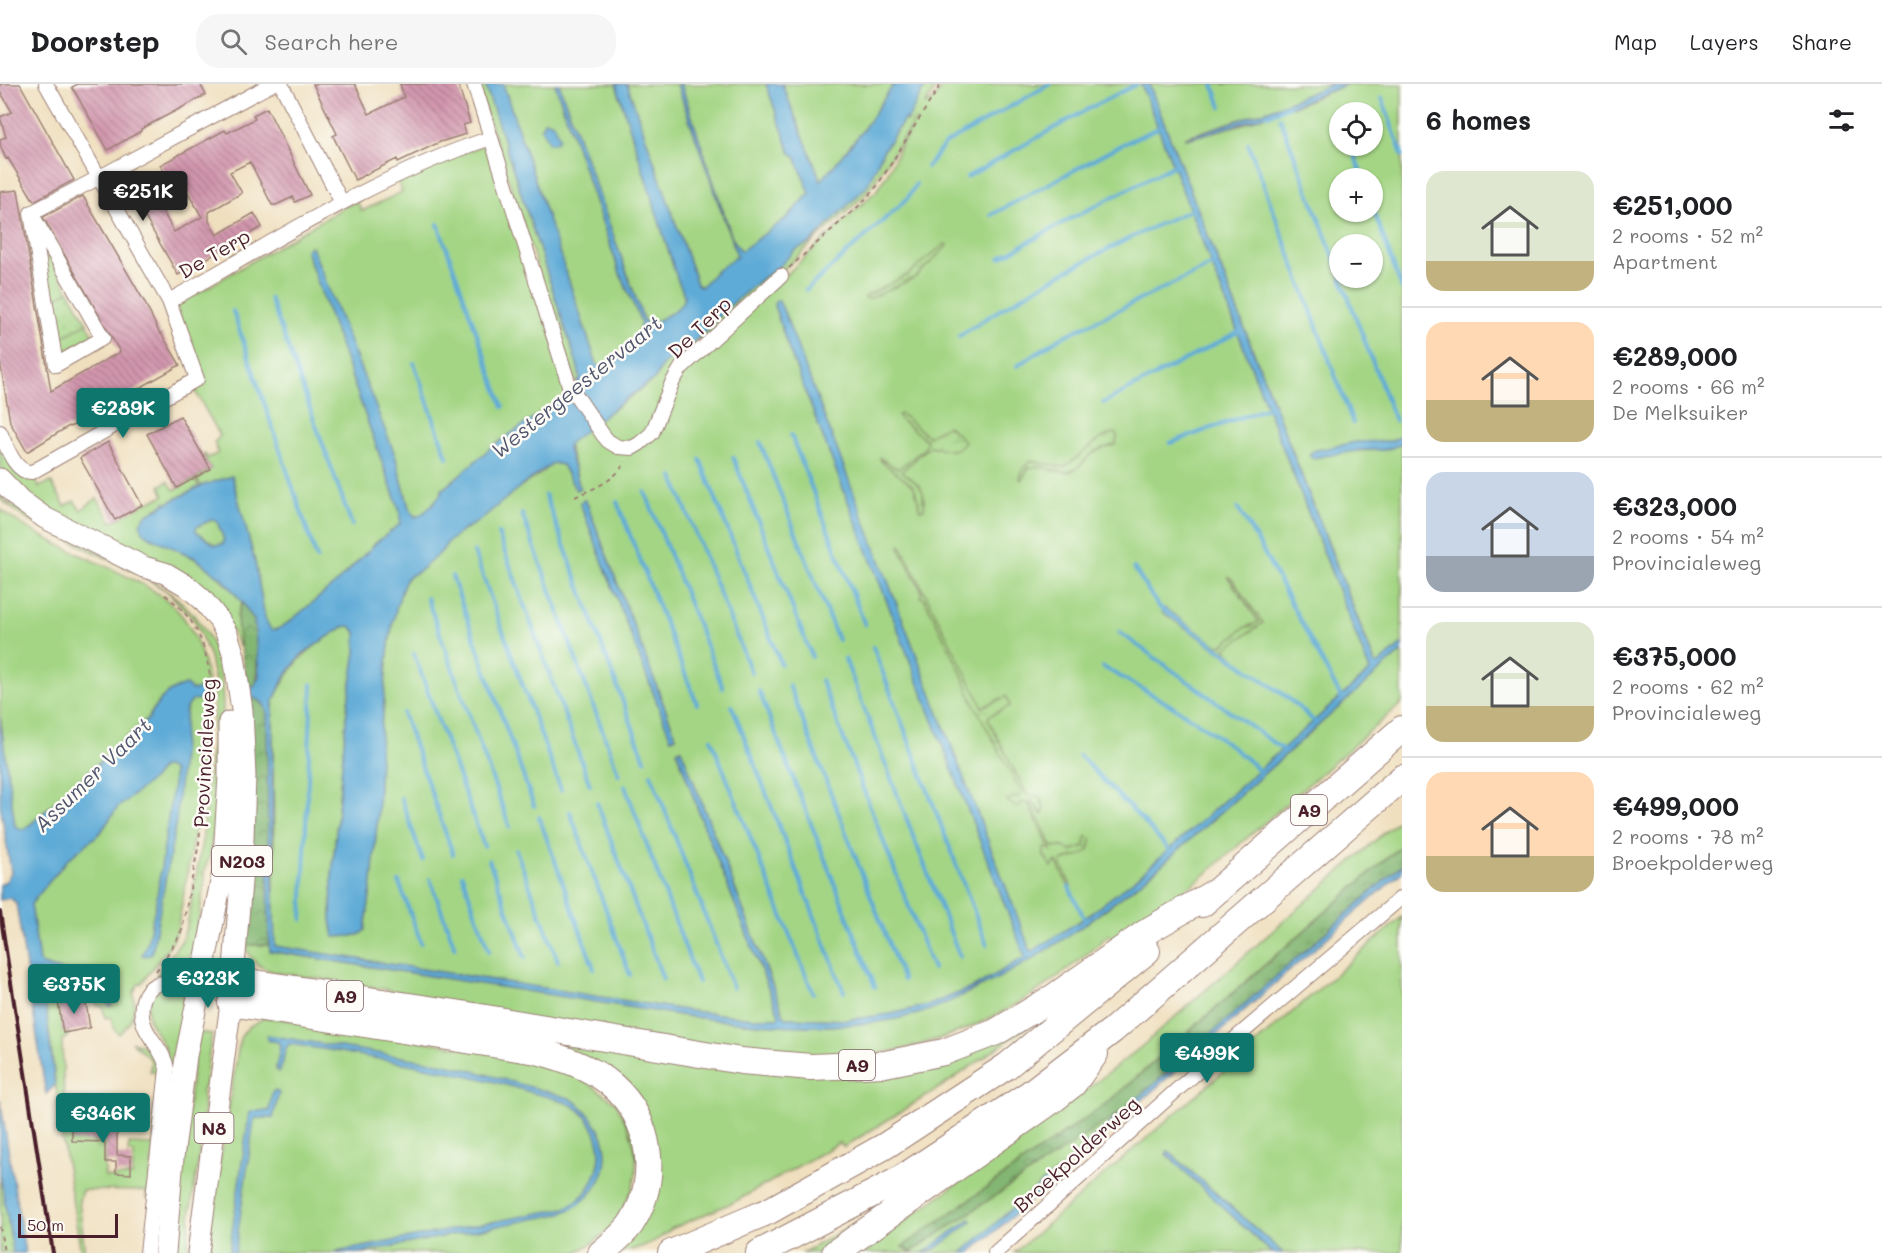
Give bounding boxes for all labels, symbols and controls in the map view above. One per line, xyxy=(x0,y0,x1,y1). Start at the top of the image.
search box xyxy=(196,14,616,68)
text: Doorstep xyxy=(30,23,160,59)
icon: search xyxy=(217,25,250,58)
text: Search here xyxy=(265,27,398,56)
text: Map xyxy=(1614,28,1657,55)
text: Layers xyxy=(1690,28,1759,55)
text: Share xyxy=(1792,28,1852,55)
map controls xyxy=(1329,102,1383,288)
button: locate xyxy=(1329,102,1383,156)
text: 6 homes xyxy=(1426,103,1531,137)
icon: filters xyxy=(1825,104,1858,137)
button: + xyxy=(1329,168,1383,222)
pin: €251K xyxy=(101,171,185,222)
text: €251K xyxy=(112,177,174,203)
text: €251,000 xyxy=(1612,188,1732,222)
icon: home xyxy=(1474,195,1546,267)
street label: De Terp xyxy=(174,222,254,284)
text: 2 rooms · 52 m² xyxy=(1612,222,1763,248)
button: − xyxy=(1329,234,1383,288)
text: Apartment xyxy=(1612,248,1718,274)
street label: De Terp xyxy=(662,290,736,364)
water label: Westergeestervaart xyxy=(485,309,667,463)
text: €289,000 xyxy=(1612,339,1738,373)
icon: home xyxy=(1474,346,1546,418)
text: 2 rooms · 66 m² xyxy=(1612,373,1765,399)
pin: €289K xyxy=(81,388,165,439)
text: €289K xyxy=(91,394,155,420)
text: De Melksuiker xyxy=(1612,399,1748,425)
text: €323,000 xyxy=(1612,489,1737,523)
icon: home xyxy=(1474,496,1546,568)
text: 2 rooms · 54 m² xyxy=(1612,523,1764,549)
text: Provincialeweg xyxy=(1612,549,1761,575)
text: €375,000 xyxy=(1612,639,1737,673)
icon: home xyxy=(1474,646,1546,718)
text: 2 rooms · 62 m² xyxy=(1612,673,1764,699)
street label: Provincialeweg xyxy=(187,678,221,828)
text: Provincialeweg xyxy=(1612,699,1761,725)
water label: Assumer Vaart xyxy=(27,711,157,837)
text: €499,000 xyxy=(1612,789,1739,823)
road number: A9 xyxy=(1291,795,1327,825)
icon: home xyxy=(1474,796,1546,868)
text: 2 rooms · 78 m² xyxy=(1612,823,1764,849)
road number: N203 xyxy=(212,846,272,876)
text: Broekpolderweg xyxy=(1612,849,1773,875)
pin: €323K xyxy=(166,958,250,1009)
pin: €375K xyxy=(32,964,116,1015)
text: €323K xyxy=(176,964,240,990)
text: €375K xyxy=(42,970,106,996)
road number: A9 xyxy=(327,981,363,1011)
pin: €499K xyxy=(1165,1033,1249,1084)
text: €499K xyxy=(1174,1039,1240,1065)
road number: A9 xyxy=(839,1050,875,1080)
street label: Broekpolderweg xyxy=(1007,1090,1145,1218)
pin: €346K xyxy=(61,1093,145,1144)
text: €346K xyxy=(70,1099,136,1125)
road number: N8 xyxy=(194,1113,234,1143)
scale bar xyxy=(18,1211,118,1238)
text: 50 m xyxy=(27,1214,64,1235)

